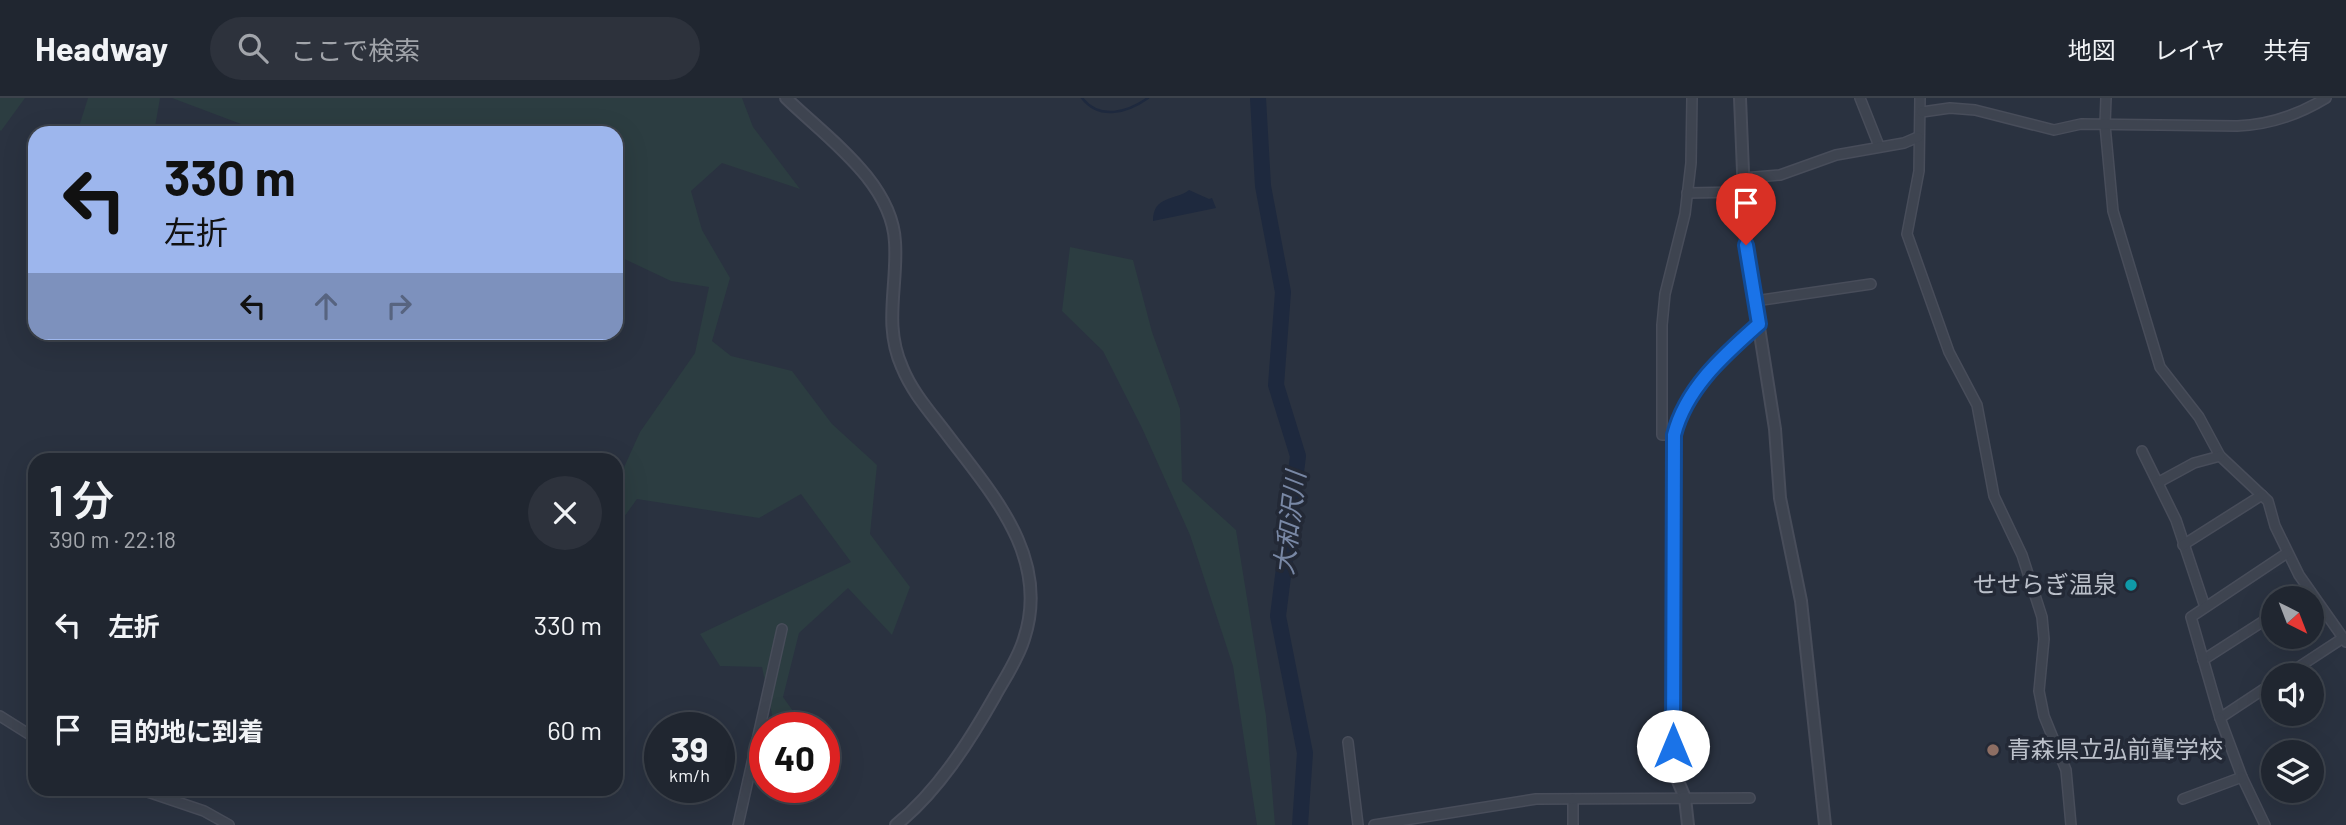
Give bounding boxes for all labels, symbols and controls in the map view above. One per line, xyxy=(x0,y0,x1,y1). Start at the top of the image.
search box xyxy=(210,17,700,80)
text: Headway xyxy=(35,28,168,68)
icon: search xyxy=(234,29,272,67)
text: ここで検索 xyxy=(290,34,420,65)
text: 地図 xyxy=(2068,35,2116,64)
text: レイヤ xyxy=(2154,35,2225,64)
text: 共有 xyxy=(2263,35,2311,64)
text: 330 m xyxy=(164,147,296,206)
icon: left xyxy=(49,154,140,245)
pin xyxy=(1716,173,1776,245)
icon: arrive xyxy=(1727,184,1765,222)
text: 左折 xyxy=(164,212,228,250)
icon: left xyxy=(234,287,272,325)
icon: ahead xyxy=(307,287,345,325)
icon: right xyxy=(380,287,418,325)
water label: 大和沢川 xyxy=(1267,466,1311,576)
text: 1 分 xyxy=(49,474,114,524)
button: close xyxy=(528,476,602,550)
text: 390 m · 22:18 xyxy=(49,525,176,553)
place label: せせらぎ温泉 xyxy=(1973,569,2117,598)
marker: せせらぎ温泉 xyxy=(2123,577,2139,593)
north arrow xyxy=(2261,586,2324,649)
map controls xyxy=(2261,586,2324,803)
icon: left xyxy=(49,606,87,644)
text: 330 m xyxy=(534,609,602,640)
text: 左折 xyxy=(108,610,160,641)
button: sound xyxy=(2261,663,2324,726)
position arrow xyxy=(1636,709,1710,783)
icon: arrive xyxy=(49,711,87,749)
speed limit sign: 40 xyxy=(749,712,840,803)
text: 60 m xyxy=(547,714,602,745)
text: 目的地に到着 xyxy=(108,715,264,746)
text: 39 xyxy=(671,727,708,769)
place label: 青森県立弘前聾学校 xyxy=(2007,734,2223,763)
button: layers xyxy=(2261,740,2324,803)
marker: 青森県立弘前聾学校 xyxy=(1985,742,2001,758)
text: km/h xyxy=(669,764,710,786)

